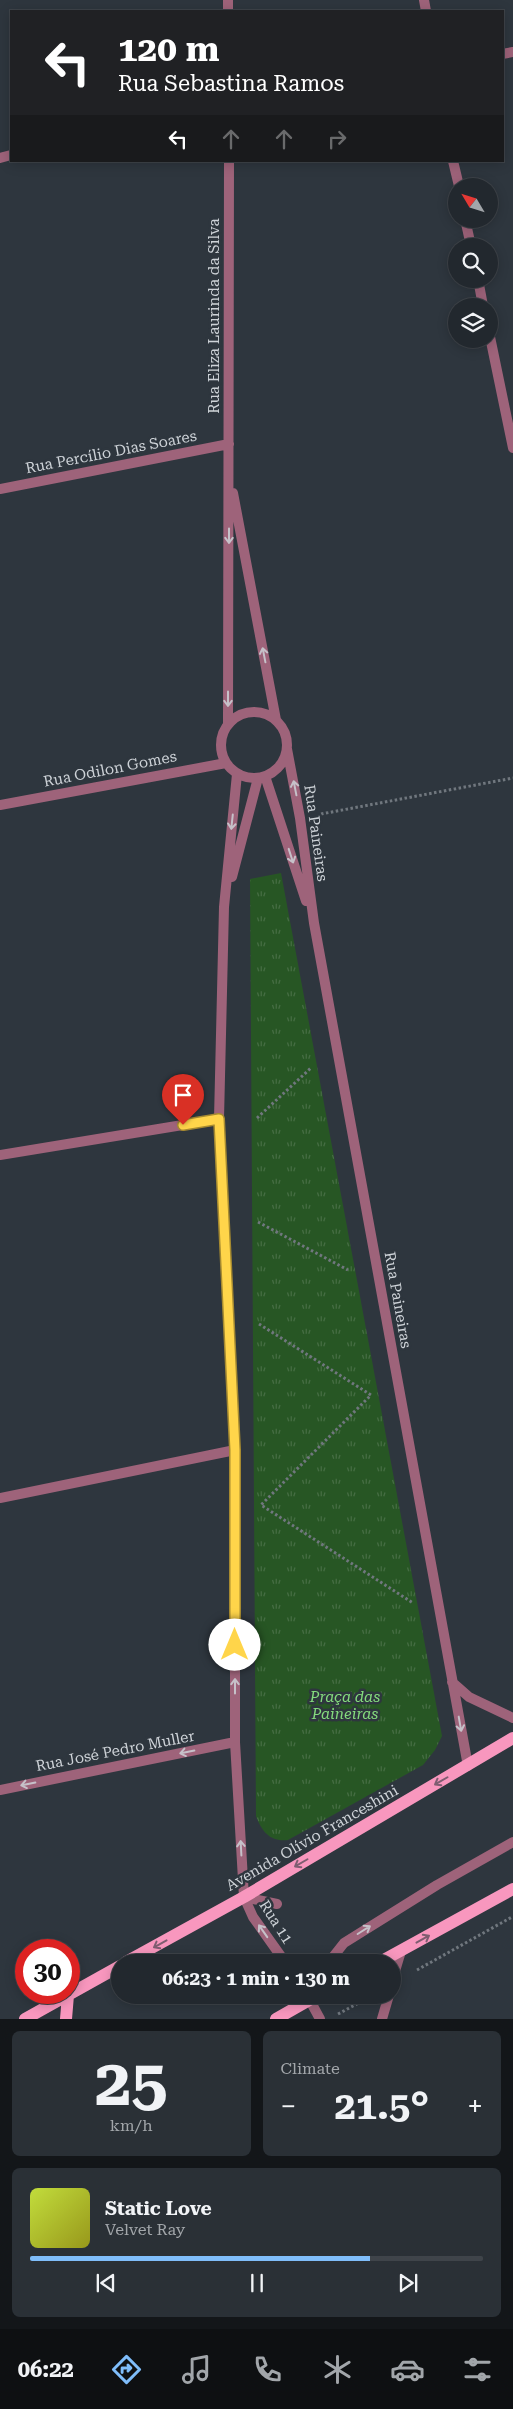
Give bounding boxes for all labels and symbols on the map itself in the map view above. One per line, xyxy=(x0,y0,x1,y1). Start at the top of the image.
north arrow xyxy=(448,178,498,228)
street label: Rua Eliza Laurinda da Silva xyxy=(205,218,223,414)
street label: Rua Percílio Dias Soares xyxy=(24,427,198,477)
one-way arrow xyxy=(224,528,234,544)
one-way arrow xyxy=(258,648,268,664)
one-way arrow xyxy=(223,690,233,706)
street label: Rua Odilon Gomes xyxy=(42,747,178,791)
one-way arrow xyxy=(289,780,299,796)
street label: Rua Paineiras xyxy=(300,783,332,883)
one-way arrow xyxy=(227,814,237,830)
one-way arrow xyxy=(287,847,297,863)
pin xyxy=(162,1074,204,1125)
street label: Rua Paineiras xyxy=(381,1250,415,1350)
position arrow xyxy=(208,1618,260,1670)
one-way arrow xyxy=(230,1678,240,1694)
park label: Praça das Paineiras xyxy=(309,1688,380,1723)
one-way arrow xyxy=(455,1716,465,1732)
street label: Rua José Pedro Muller xyxy=(34,1727,196,1775)
one-way arrow xyxy=(180,1747,196,1757)
one-way arrow xyxy=(435,1777,449,1787)
one-way arrow xyxy=(21,1780,37,1789)
street label: Avenida Olívio Franceshini xyxy=(223,1781,401,1895)
one-way arrow xyxy=(236,1841,245,1857)
one-way arrow xyxy=(294,1859,308,1869)
street label: Rua 11 xyxy=(255,1897,297,1947)
one-way arrow xyxy=(258,1924,268,1938)
one-way arrow xyxy=(357,1925,371,1935)
one-way arrow xyxy=(415,1934,429,1944)
speed limit sign: 30 xyxy=(15,1939,80,2004)
one-way arrow xyxy=(153,1939,167,1949)

